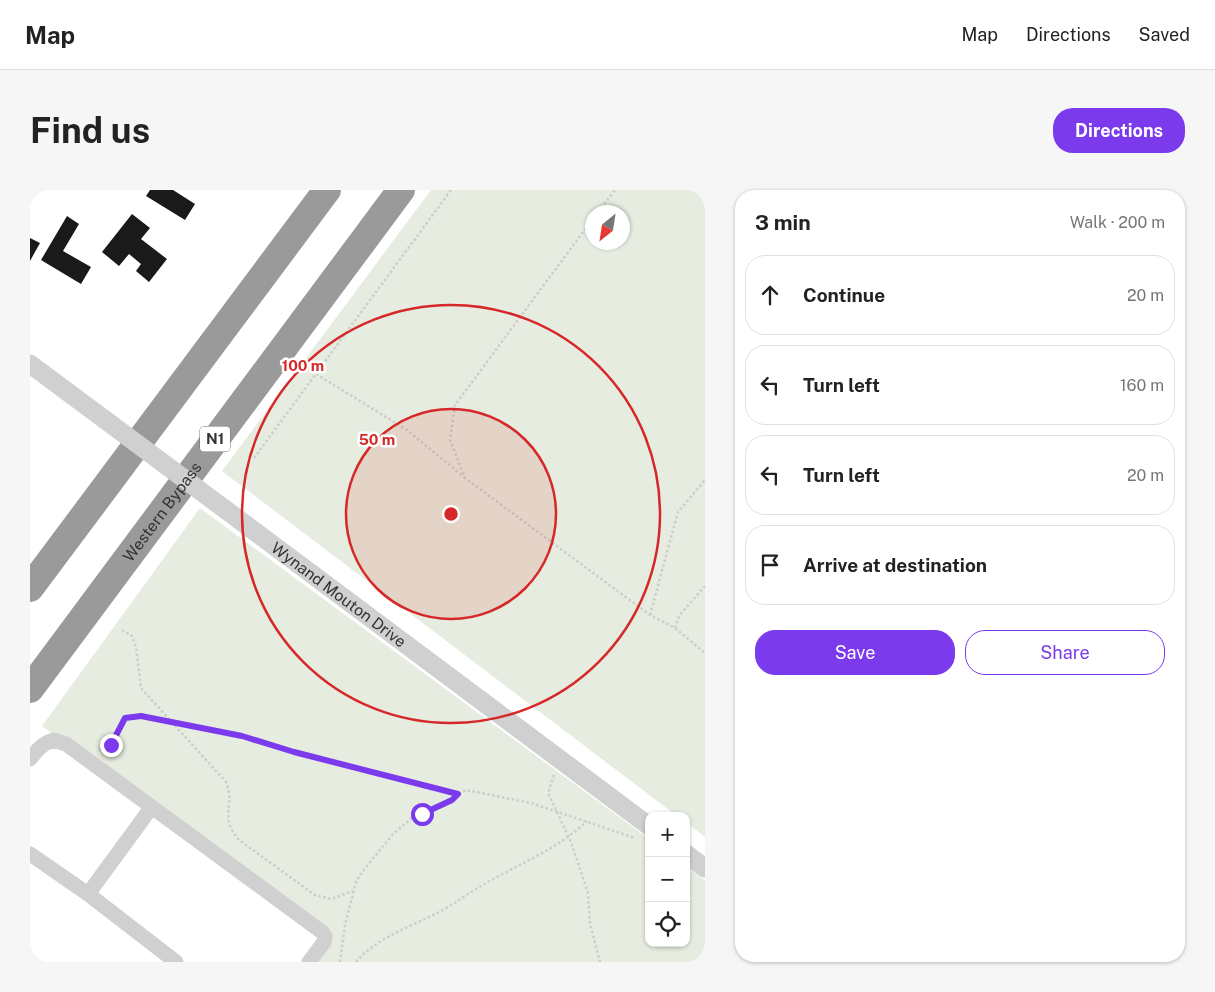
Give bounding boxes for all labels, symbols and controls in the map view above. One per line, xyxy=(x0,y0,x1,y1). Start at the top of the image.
text: Map xyxy=(25,21,75,49)
text: Map xyxy=(961,24,998,45)
text: Directions xyxy=(1026,24,1111,45)
text: Saved xyxy=(1139,24,1190,45)
button: Directions xyxy=(1053,108,1185,153)
text: Find us xyxy=(30,110,150,151)
north arrow xyxy=(585,205,630,250)
text: 3 min xyxy=(755,210,811,235)
text: Walk · 200 m xyxy=(1070,213,1165,232)
icon: ahead xyxy=(756,281,784,309)
text: Continue xyxy=(803,284,885,306)
text: 20 m xyxy=(1127,286,1164,305)
text: 100 m xyxy=(282,357,324,374)
icon: left xyxy=(756,371,784,399)
text: Turn left xyxy=(803,374,880,396)
text: 160 m xyxy=(1120,376,1164,395)
road number: N1 xyxy=(200,426,230,452)
text: 50 m xyxy=(359,431,395,448)
street label: Western Bypass xyxy=(119,458,206,566)
icon: left xyxy=(756,461,784,489)
text: Turn left xyxy=(803,464,880,486)
text: 20 m xyxy=(1127,466,1164,485)
centre of rings xyxy=(442,505,460,523)
street label: Wynand Mouton Drive xyxy=(267,538,410,651)
icon: arrive xyxy=(756,551,784,579)
text: Arrive at destination xyxy=(803,554,987,576)
button: Save xyxy=(755,630,955,675)
button: Share xyxy=(965,630,1165,675)
route end xyxy=(100,734,123,757)
route start xyxy=(411,803,434,826)
map controls xyxy=(645,812,690,947)
button: + xyxy=(645,812,690,857)
button: − xyxy=(645,857,690,902)
button: locate xyxy=(645,902,690,947)

